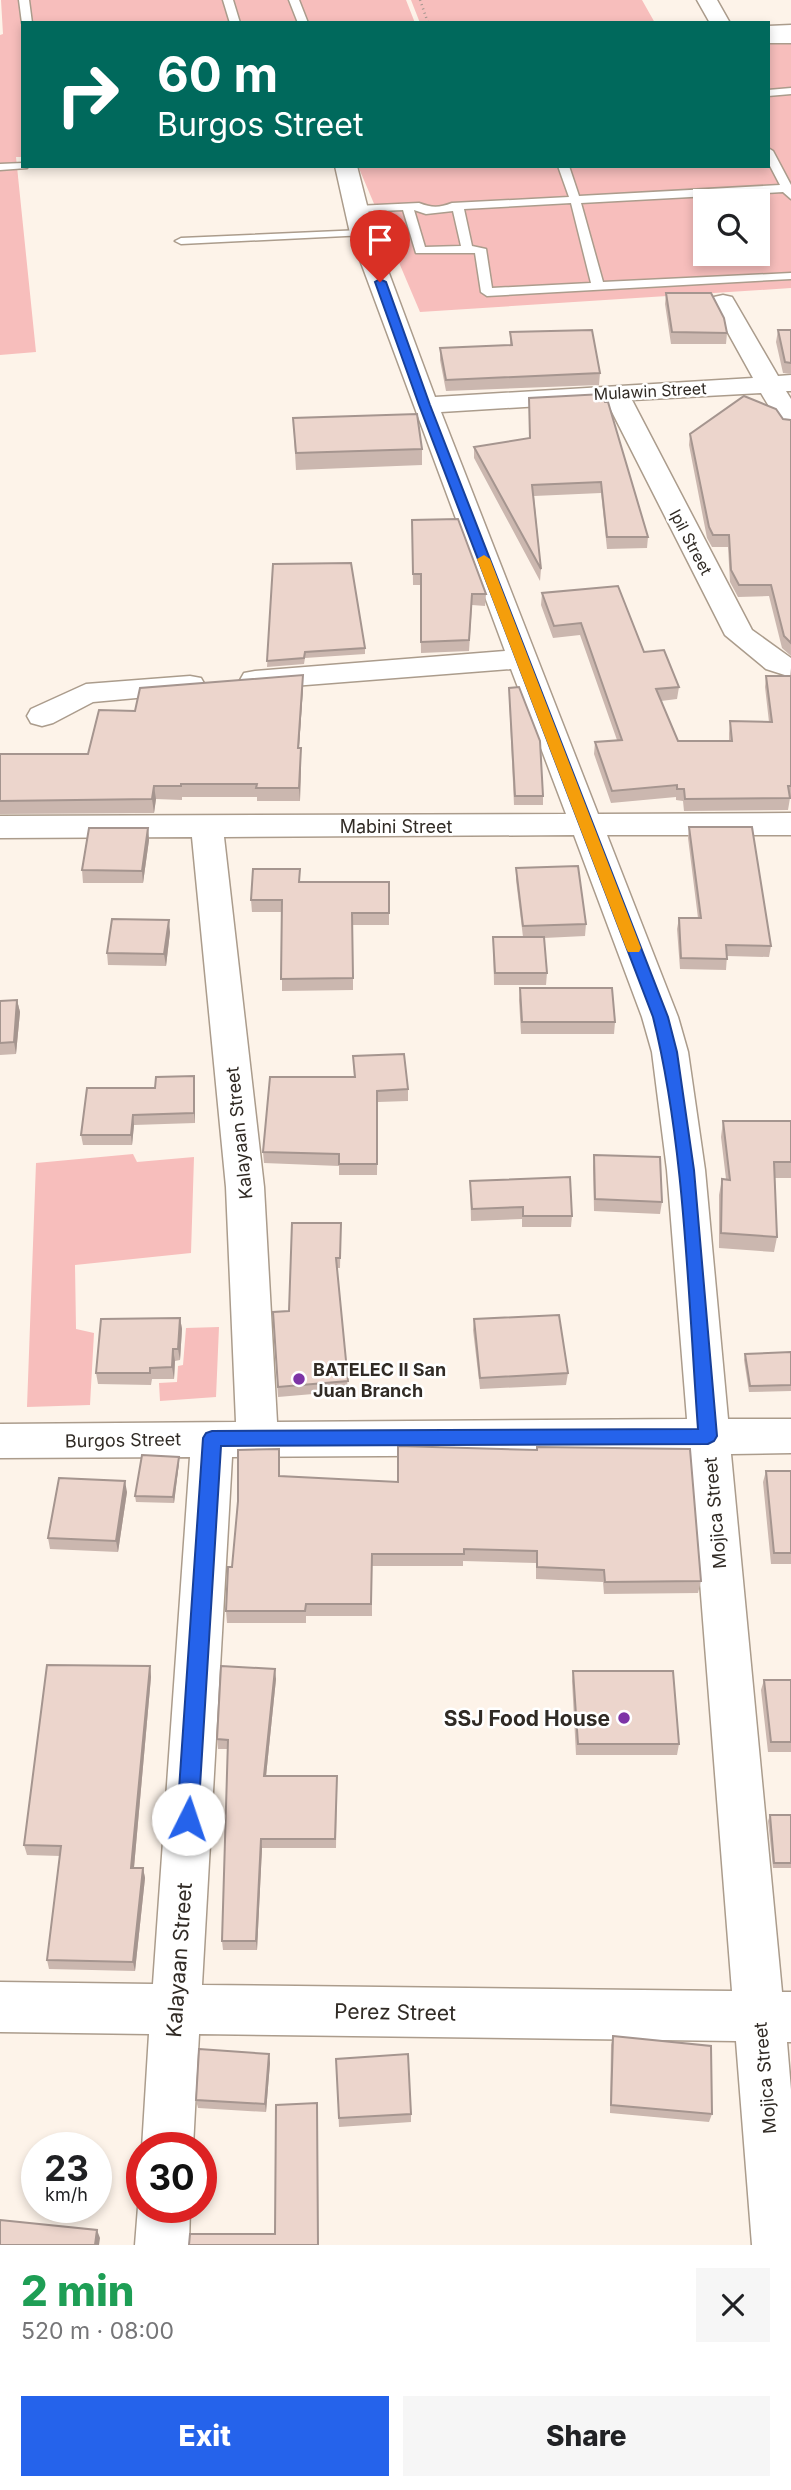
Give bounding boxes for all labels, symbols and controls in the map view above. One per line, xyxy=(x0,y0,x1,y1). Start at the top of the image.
text: 60 m xyxy=(157,45,278,104)
icon: right xyxy=(42,49,133,140)
text: Burgos Street xyxy=(157,105,363,144)
map controls xyxy=(693,189,770,266)
button: search xyxy=(693,189,770,266)
pin xyxy=(350,210,410,282)
icon: arrive xyxy=(361,221,399,259)
street label: Mulawin Street xyxy=(593,378,707,404)
street label: Ipil Street xyxy=(665,506,717,578)
street label: Mabini Street xyxy=(340,816,452,837)
street label: Kalayaan Street xyxy=(222,1066,256,1200)
place label: BATELEC II San Juan Branch xyxy=(313,1359,446,1401)
marker: BATELEC II San Juan Branch xyxy=(291,1371,307,1387)
street label: Burgos Street xyxy=(65,1428,181,1452)
street label: Mojica Street xyxy=(700,1456,730,1570)
place label: SSJ Food House xyxy=(444,1706,610,1731)
marker: SSJ Food House xyxy=(616,1710,632,1726)
position arrow xyxy=(151,1782,225,1856)
street label: Kalayaan Street xyxy=(161,1882,197,2038)
street label: Perez Street xyxy=(334,1998,456,2026)
street label: Mojica Street xyxy=(750,2021,780,2135)
speed limit sign: 30 xyxy=(126,2132,217,2223)
text: 23 xyxy=(44,2147,89,2189)
text: km/h xyxy=(45,2184,88,2205)
text: 2 min xyxy=(21,2265,135,2316)
button: close xyxy=(696,2268,770,2342)
text: 520 m · 08:00 xyxy=(21,2317,174,2345)
button: Exit xyxy=(21,2396,389,2476)
button: Share xyxy=(403,2396,770,2476)

